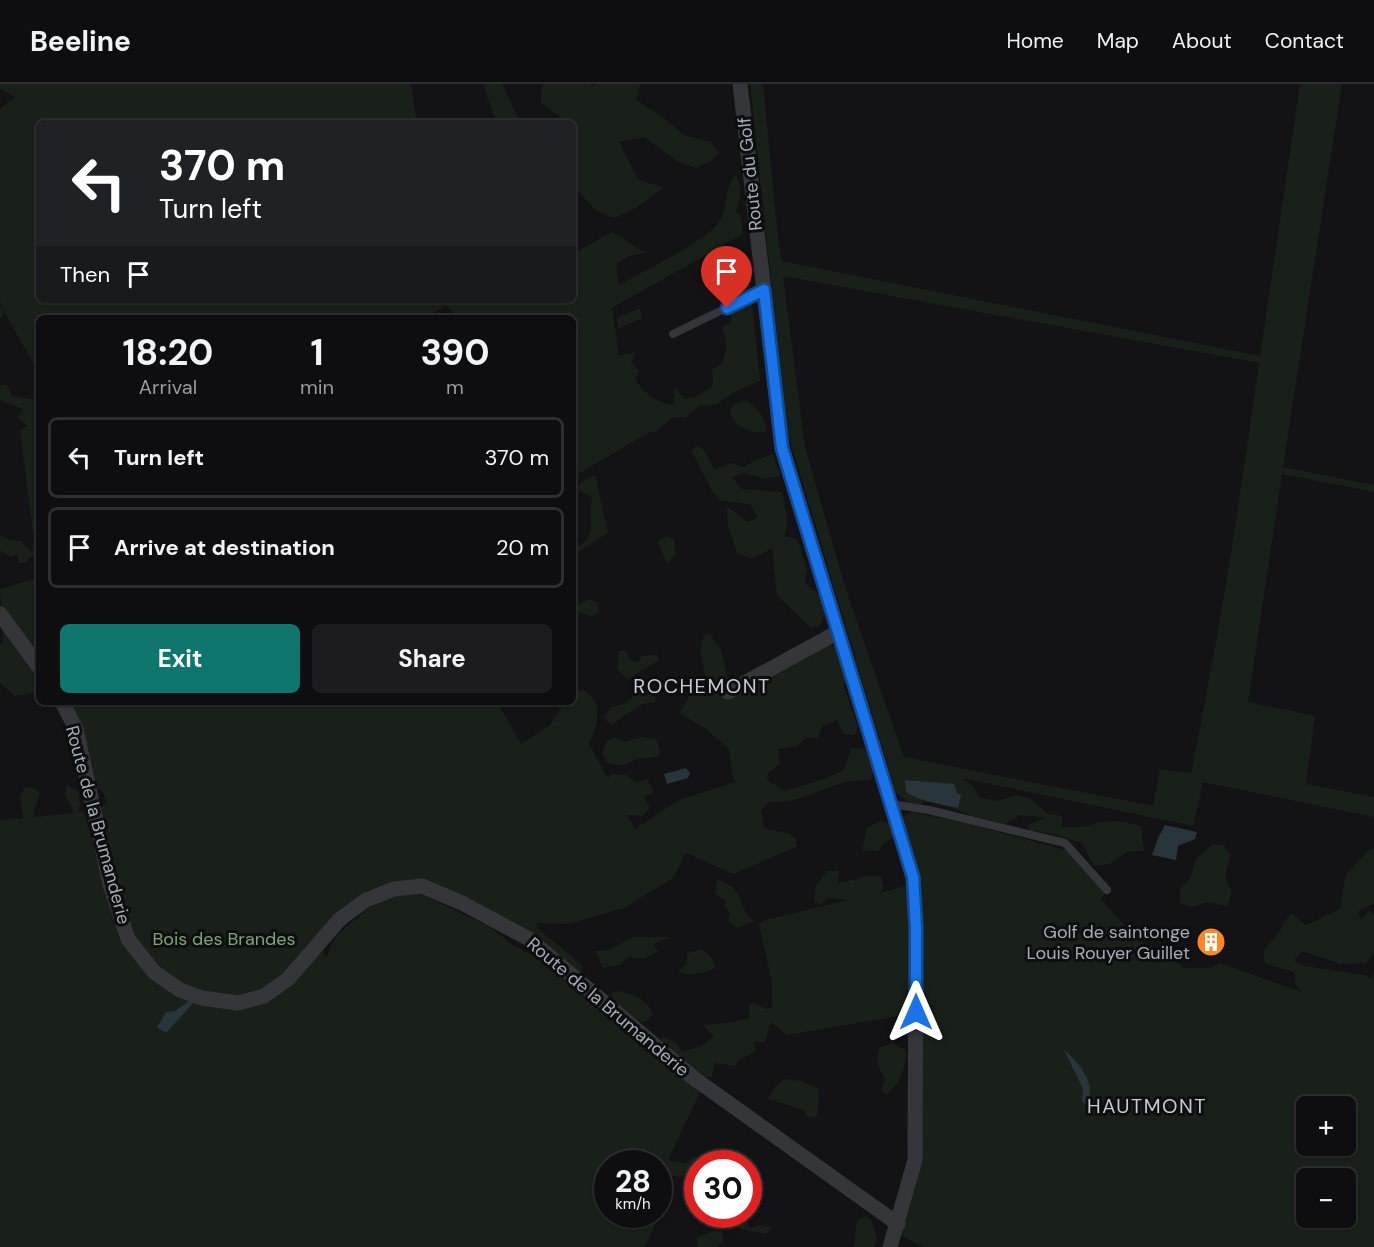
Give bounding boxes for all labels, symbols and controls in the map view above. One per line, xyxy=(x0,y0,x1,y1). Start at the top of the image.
text: Beeline xyxy=(30,23,131,60)
text: Home xyxy=(1006,27,1064,55)
text: Map xyxy=(1097,27,1139,55)
text: About xyxy=(1172,27,1232,55)
text: Contact xyxy=(1265,27,1344,55)
street label: Route du Golf xyxy=(732,116,768,232)
text: 370 m xyxy=(159,138,285,193)
icon: left xyxy=(60,144,138,222)
text: Turn left xyxy=(159,191,262,226)
pin xyxy=(701,246,752,308)
icon: arrive xyxy=(710,255,743,288)
icon: arrive xyxy=(122,258,155,291)
text: Then xyxy=(60,260,110,289)
text: 18:20 xyxy=(122,329,213,376)
text: 1 xyxy=(310,329,324,376)
text: 390 xyxy=(420,329,490,376)
text: Arrival xyxy=(139,374,197,400)
text: min xyxy=(300,374,334,400)
text: m xyxy=(446,374,464,400)
icon: left xyxy=(63,441,96,474)
text: Turn left xyxy=(114,443,204,472)
text: 370 m xyxy=(484,443,549,472)
icon: arrive xyxy=(63,531,96,564)
text: Arrive at destination xyxy=(114,533,335,562)
text: 20 m xyxy=(496,533,549,562)
button: Exit xyxy=(60,624,300,693)
button: Share xyxy=(312,624,552,693)
district label: ROCHEMONT xyxy=(633,673,771,699)
street label: Route de la Brumanderie xyxy=(60,723,136,927)
place label: Golf de saintonge Louis Rouyer Guillet xyxy=(1027,920,1190,965)
building icon: Golf de saintonge Louis Rouyer Guillet xyxy=(1195,926,1227,958)
park label: Bois des Brandes xyxy=(152,927,296,951)
street label: Route de la Brumanderie xyxy=(522,932,694,1082)
position arrow xyxy=(884,980,948,1044)
district label: HAUTMONT xyxy=(1087,1093,1207,1119)
map controls xyxy=(1296,1096,1356,1228)
button: + xyxy=(1296,1096,1356,1156)
speed limit sign: 30 xyxy=(684,1150,762,1228)
text: 28 xyxy=(615,1162,651,1201)
button: − xyxy=(1296,1168,1356,1228)
text: km/h xyxy=(615,1194,651,1214)

